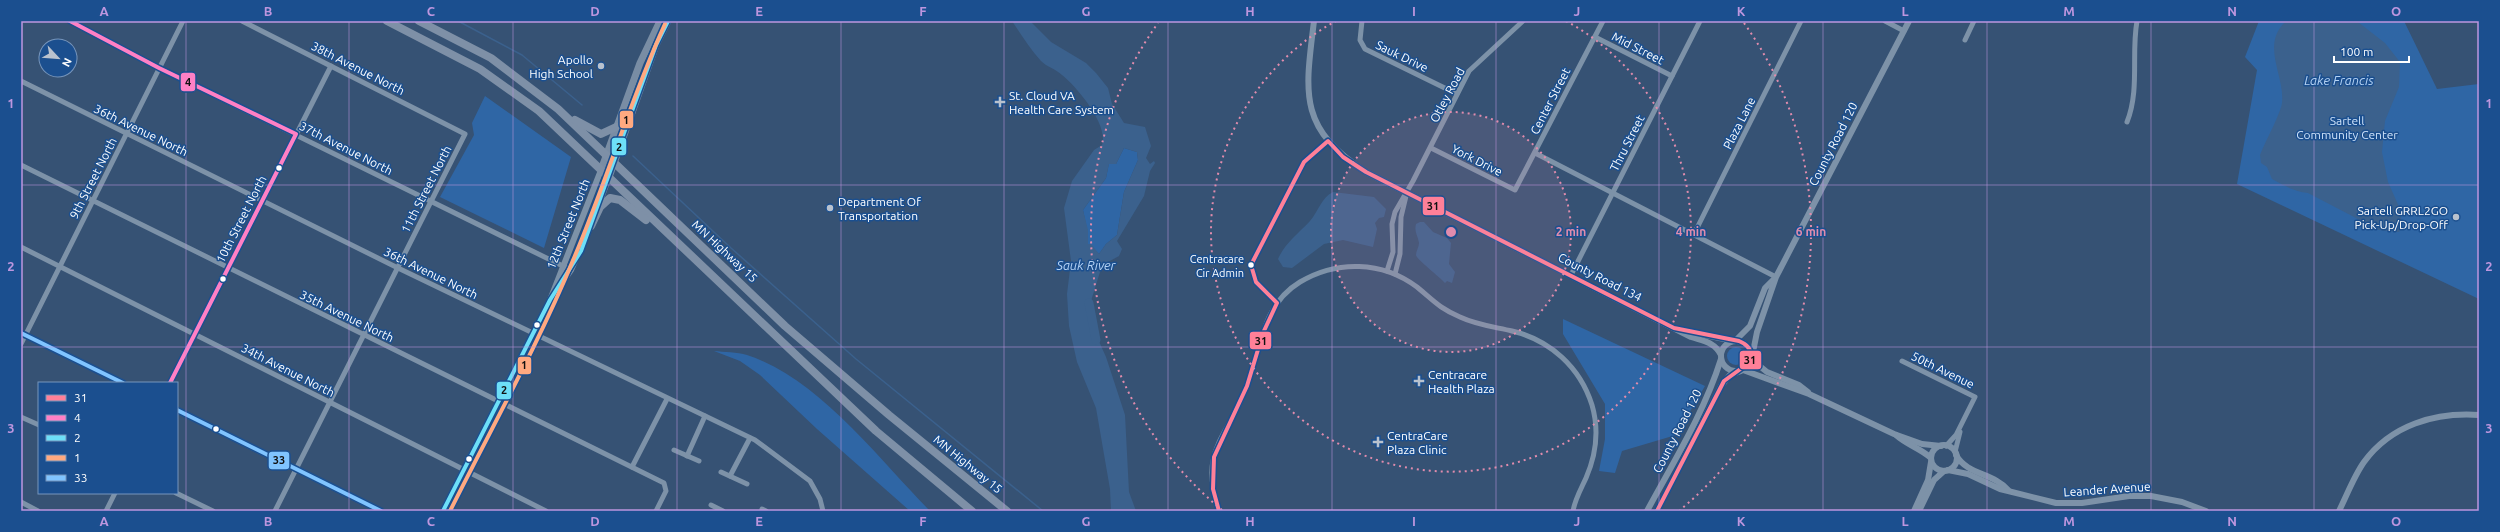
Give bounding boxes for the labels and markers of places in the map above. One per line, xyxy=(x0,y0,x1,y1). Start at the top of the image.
place label: Apollo High School xyxy=(529,53,593,80)
marker: Apollo High School xyxy=(596,61,606,71)
place label: St. Cloud VA Health Care System xyxy=(1009,89,1114,116)
marker: St. Cloud VA Health Care System xyxy=(994,96,1006,108)
unlabelled marker xyxy=(274,163,284,173)
place label: Department Of Transportation xyxy=(838,195,921,222)
marker: Department Of Transportation xyxy=(825,203,835,213)
place label: Sartell GRRL2GO Pick-Up/Drop-Off xyxy=(2355,204,2449,231)
marker: Sartell GRRL2GO Pick-Up/Drop-Off xyxy=(2451,212,2461,222)
centre of rings xyxy=(1444,225,1458,239)
place label: Centracare Cir Admin xyxy=(1190,253,1244,279)
marker: Centracare Cir Admin xyxy=(1246,260,1256,270)
unlabelled marker xyxy=(218,274,228,284)
unlabelled marker xyxy=(532,320,542,330)
place label: Centracare Health Plaza xyxy=(1428,368,1495,395)
marker: Centracare Health Plaza xyxy=(1413,375,1425,387)
unlabelled marker xyxy=(211,424,221,434)
place label: CentraCare Plaza Clinic xyxy=(1387,429,1448,456)
marker: CentraCare Plaza Clinic xyxy=(1372,436,1384,448)
unlabelled marker xyxy=(464,454,474,464)

